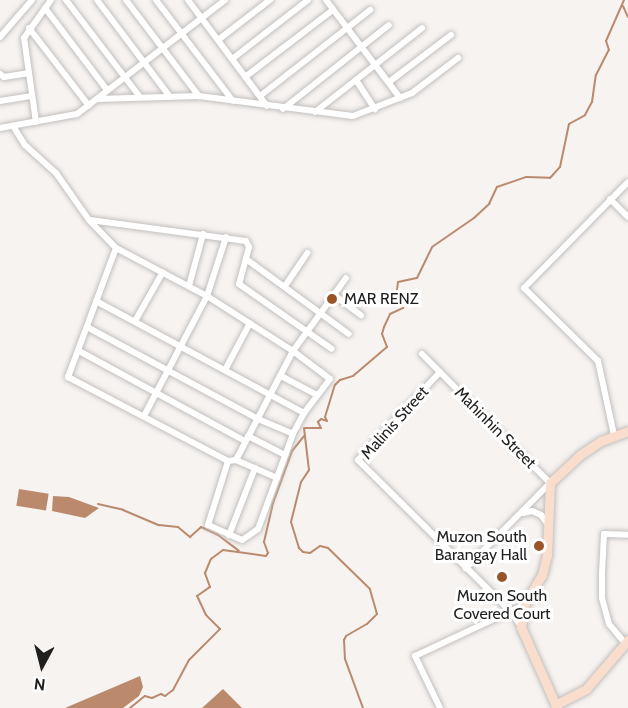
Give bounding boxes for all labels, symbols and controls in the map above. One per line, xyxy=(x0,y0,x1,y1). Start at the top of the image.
place label: MAR RENZ xyxy=(344,289,419,309)
marker: MAR RENZ xyxy=(325,292,339,306)
street label: Malinis Street xyxy=(357,383,433,463)
street label: Mahinhin Street xyxy=(450,383,540,473)
place label: Muzon South Barangay Hall xyxy=(435,527,527,565)
marker: Muzon South Barangay Hall xyxy=(532,539,546,553)
marker: Muzon South Covered Court xyxy=(495,570,509,584)
place label: Muzon South Covered Court xyxy=(454,586,550,624)
north arrow xyxy=(12,636,72,696)
text: N xyxy=(33,674,47,694)

